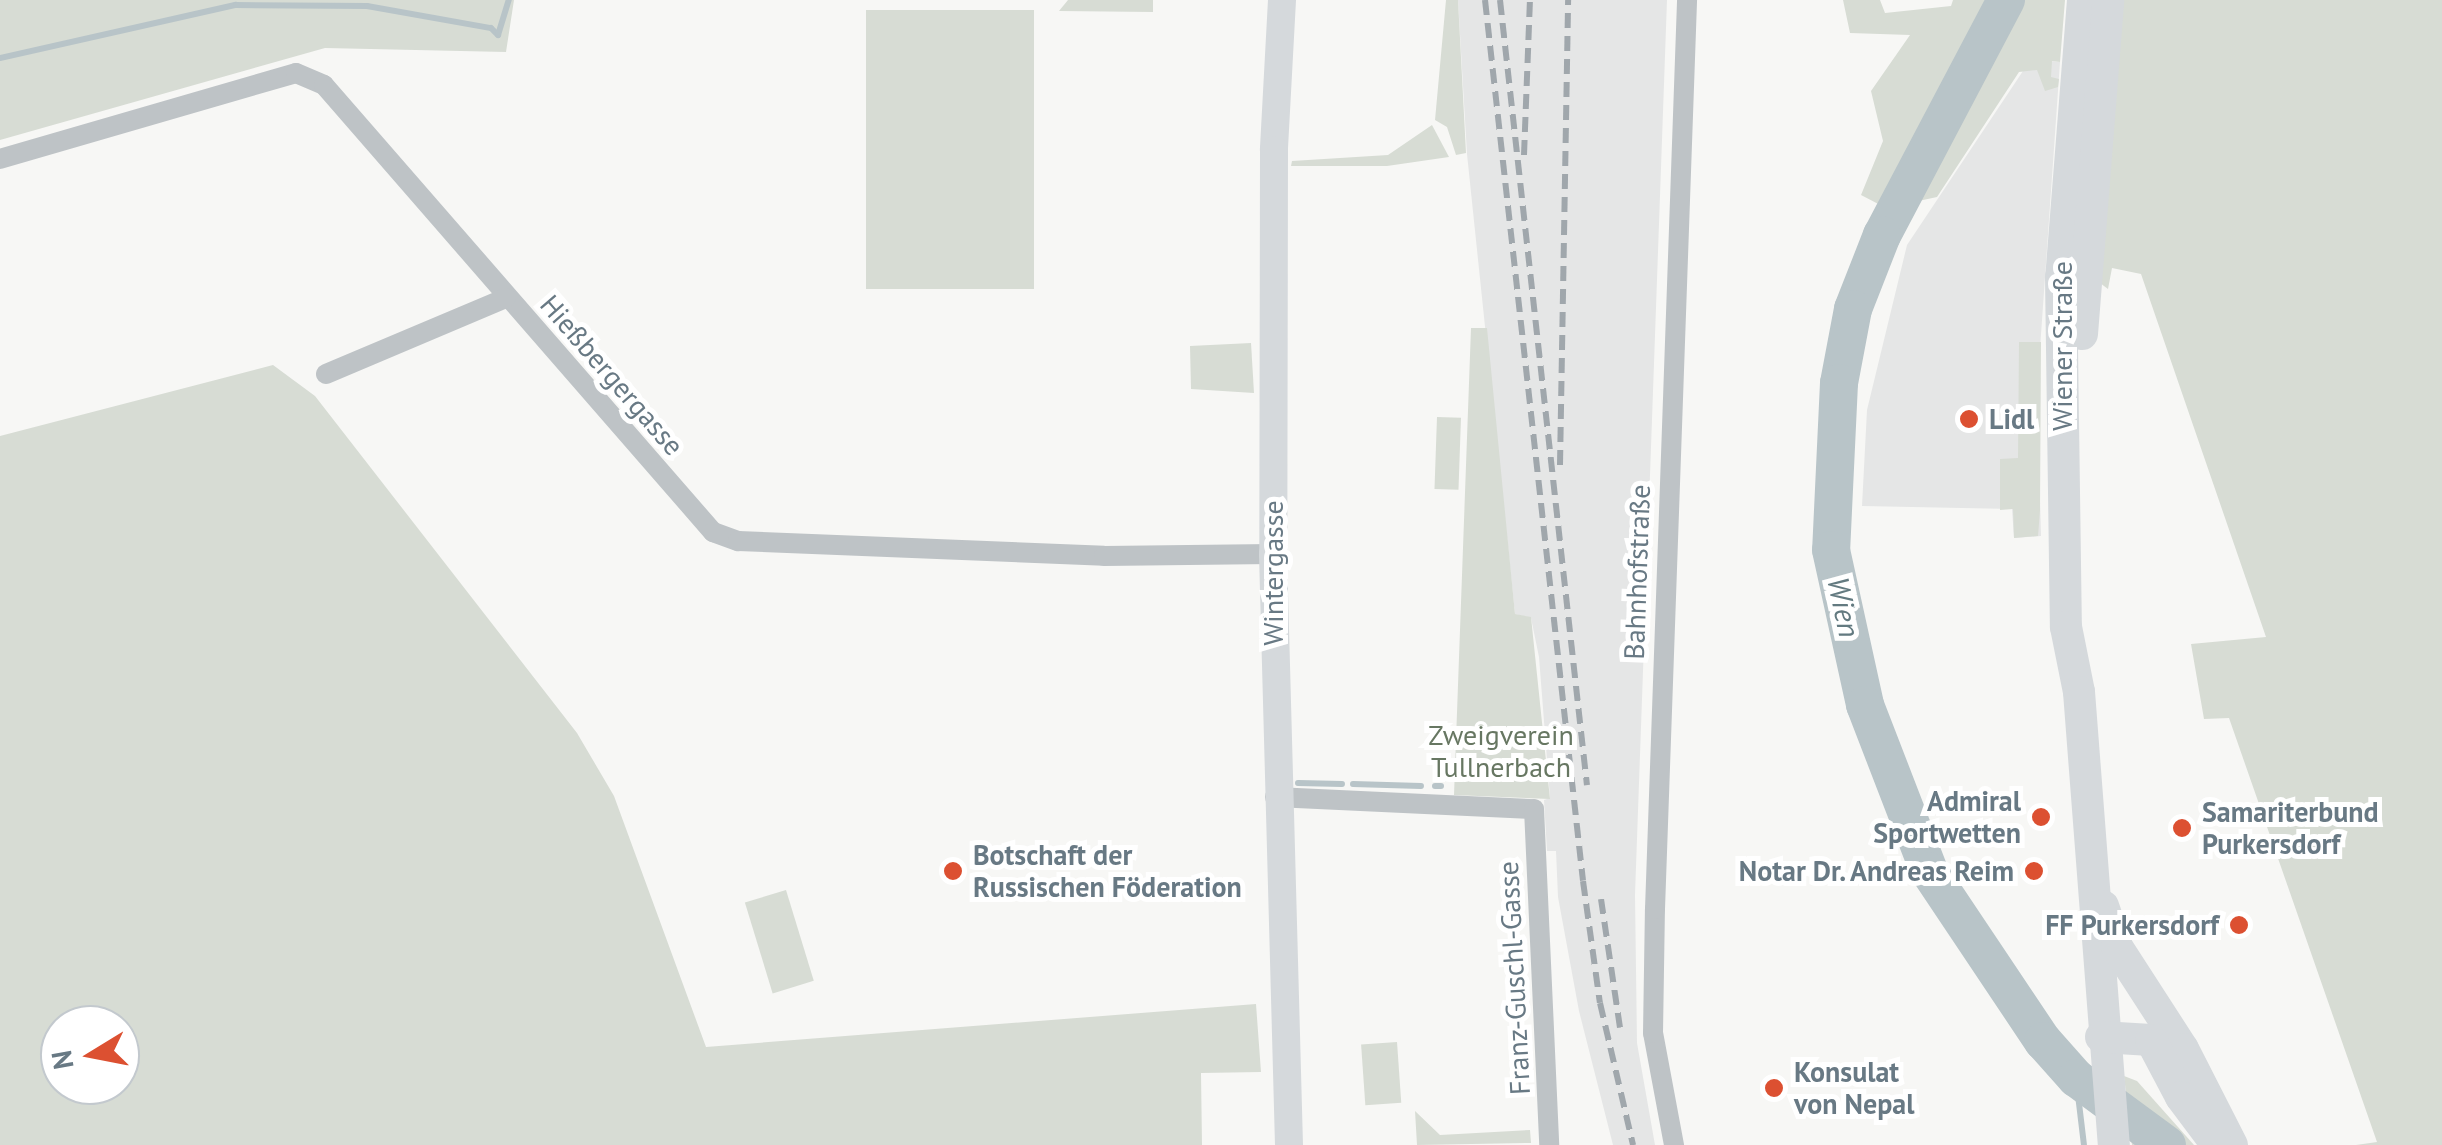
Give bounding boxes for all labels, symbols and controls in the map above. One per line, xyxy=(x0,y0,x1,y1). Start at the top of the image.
street label: Wiener Straße xyxy=(2045,261,2079,431)
street label: Hießbergergasse xyxy=(533,288,691,462)
place label: Lidl xyxy=(1989,402,2034,436)
marker: Lidl xyxy=(1958,408,1980,430)
street label: Bahnhofstraße xyxy=(1617,484,1657,660)
street label: Wintergasse xyxy=(1256,500,1290,646)
water label: Wien xyxy=(1820,573,1868,641)
park label: Zweigverein Tullnerbach xyxy=(1428,718,1574,784)
place label: Admiral Sportwetten xyxy=(1873,784,2021,850)
place label: Samariterbund Purkersdorf xyxy=(2202,795,2379,861)
marker: Admiral Sportwetten xyxy=(2030,806,2052,828)
marker: Samariterbund Purkersdorf xyxy=(2171,817,2193,839)
place label: Botschaft der Russischen Föderation xyxy=(973,838,1242,904)
place label: Notar Dr. Andreas Reim xyxy=(1736,854,2014,888)
marker: Botschaft der Russischen Föderation xyxy=(942,860,964,882)
street label: Franz-Guschl-Gasse xyxy=(1491,860,1537,1096)
marker: Notar Dr. Andreas Reim xyxy=(2023,860,2045,882)
place label: FF Purkersdorf xyxy=(2045,908,2219,942)
marker: FF Purkersdorf xyxy=(2228,914,2250,936)
north arrow xyxy=(40,1005,140,1105)
text: N xyxy=(42,1048,82,1072)
place label: Konsulat von Nepal xyxy=(1794,1055,1914,1121)
marker: Konsulat von Nepal xyxy=(1763,1077,1785,1099)

